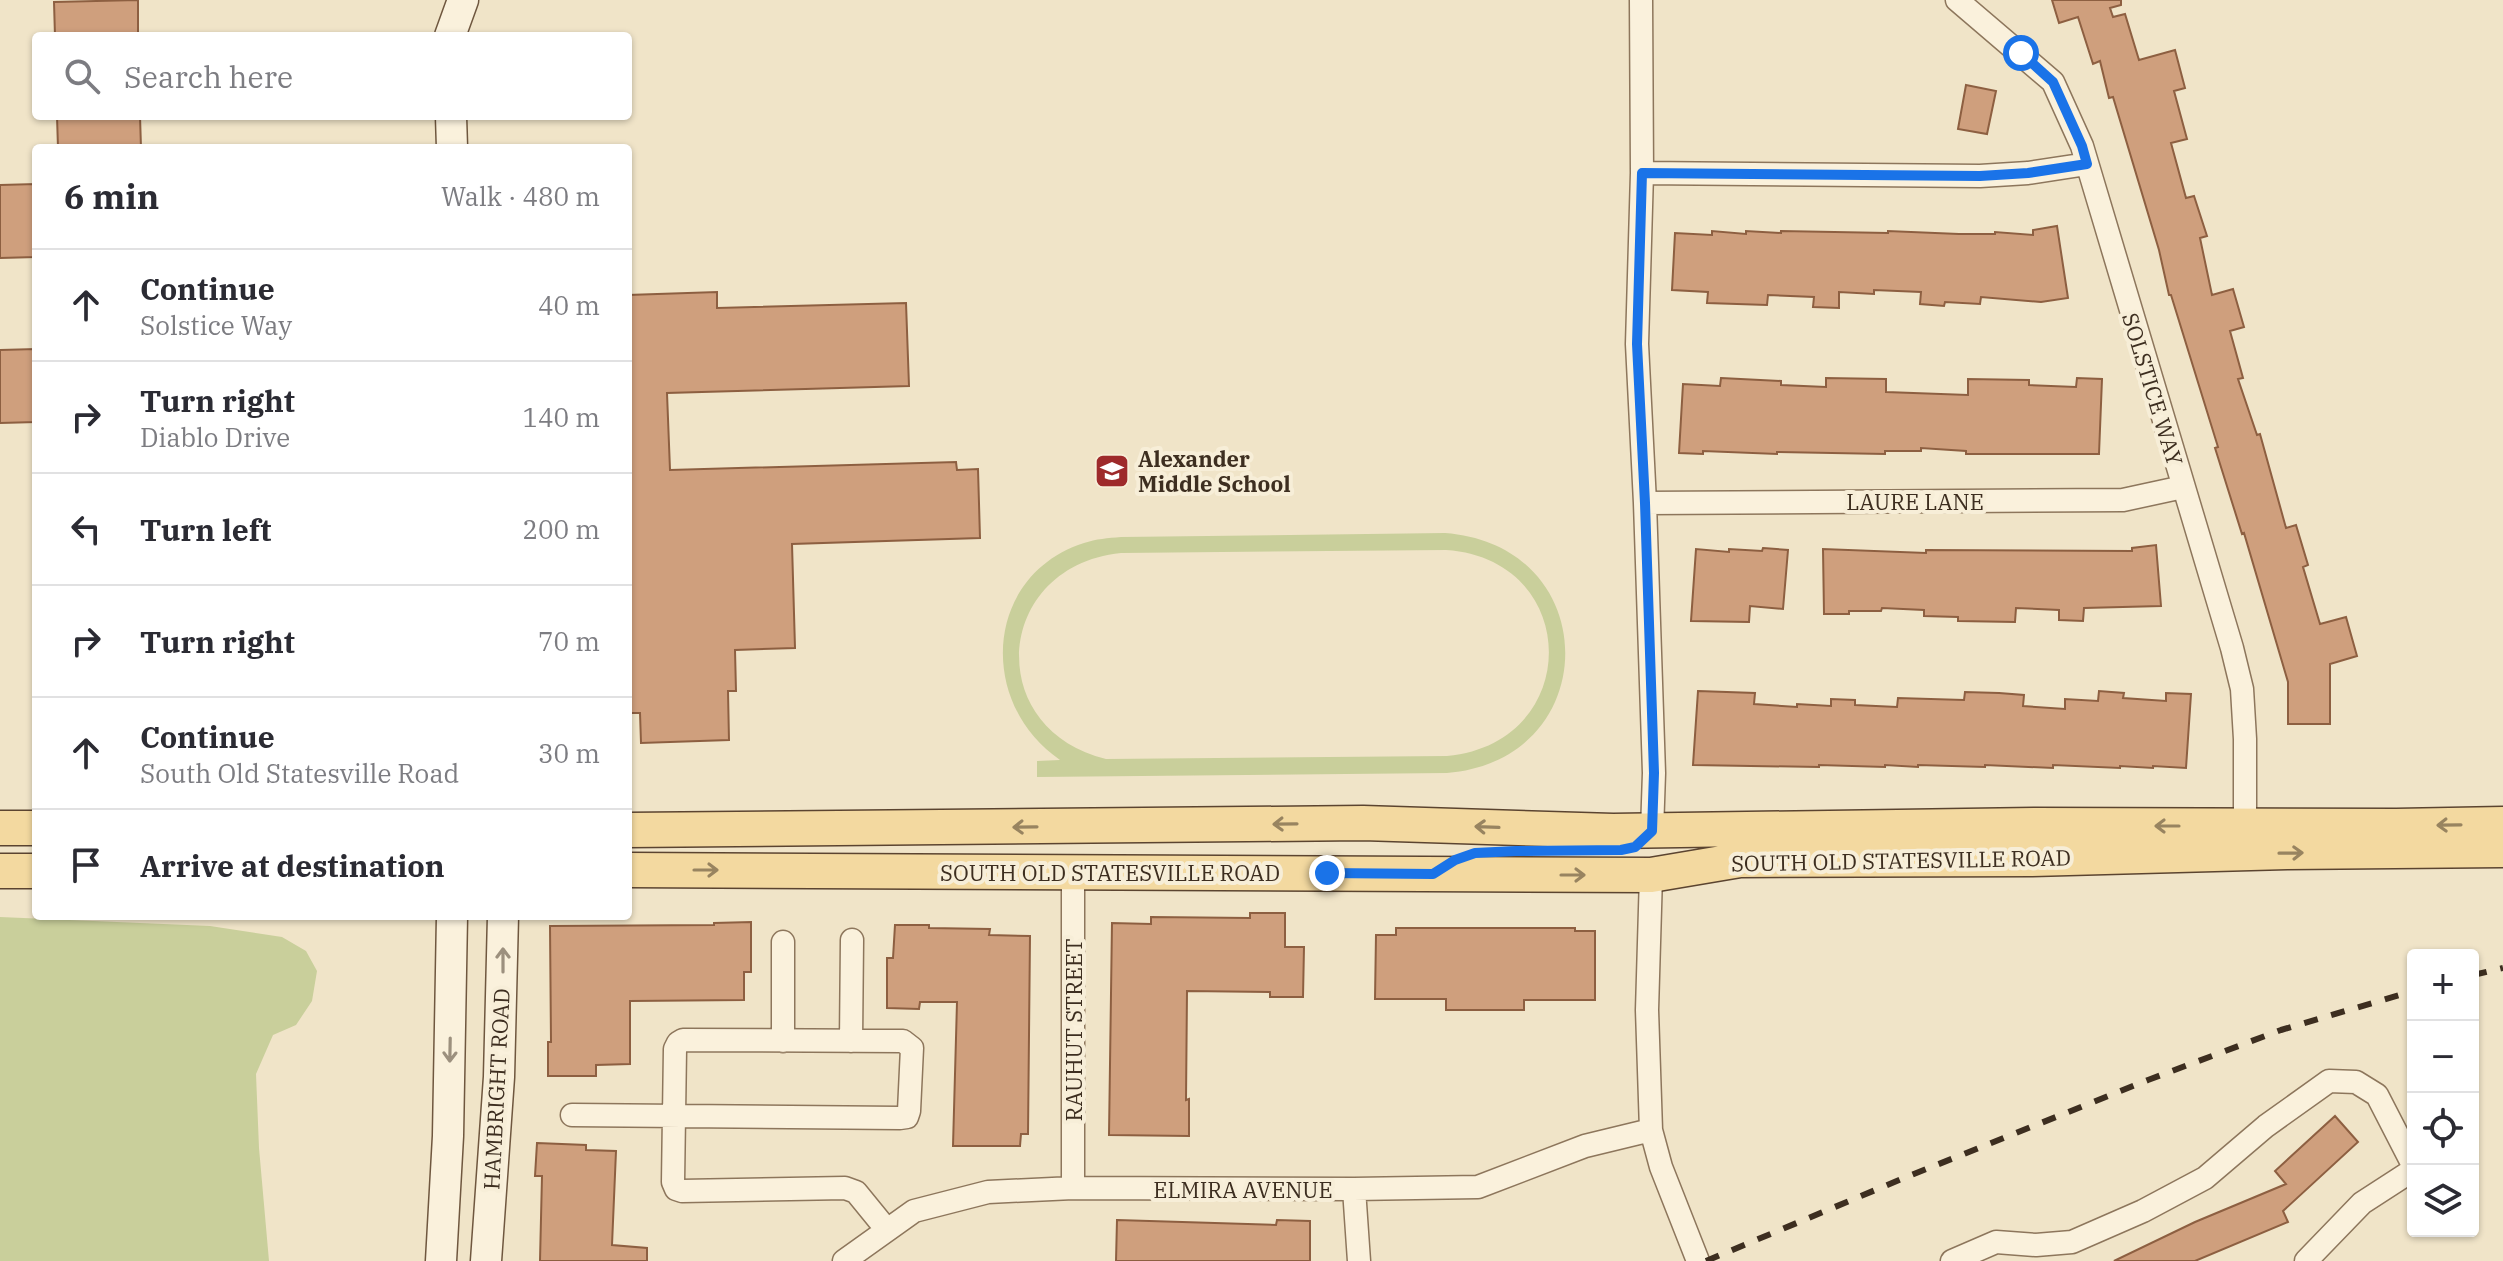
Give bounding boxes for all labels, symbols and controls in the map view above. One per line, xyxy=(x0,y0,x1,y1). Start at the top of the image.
search box xyxy=(32,32,632,120)
route start xyxy=(2003,35,2039,71)
icon: search xyxy=(60,54,104,98)
text: Search here xyxy=(124,57,293,96)
text: 6 min xyxy=(64,174,159,218)
text: Walk · 480 m xyxy=(441,179,600,213)
text: Continue xyxy=(140,269,275,308)
icon: ahead xyxy=(64,283,108,327)
text: 40 m xyxy=(538,288,600,322)
text: Solstice Way xyxy=(140,308,292,342)
street label: SOLSTICE WAY xyxy=(2116,309,2190,469)
text: Turn right xyxy=(140,381,295,420)
icon: right xyxy=(64,395,108,439)
text: 140 m xyxy=(522,400,600,434)
text: Diablo Drive xyxy=(140,420,290,454)
place label: Alexander Middle School xyxy=(1138,444,1291,498)
school or university icon: Alexander Middle School xyxy=(1093,452,1131,490)
street label: LAURE LANE xyxy=(1846,487,1984,516)
icon: left xyxy=(64,507,108,551)
text: Turn left xyxy=(140,510,272,549)
text: 200 m xyxy=(522,512,600,546)
icon: right xyxy=(64,619,108,663)
text: Turn right xyxy=(140,622,295,661)
text: 70 m xyxy=(538,624,600,658)
text: Continue xyxy=(140,717,275,756)
icon: ahead xyxy=(64,731,108,775)
text: 30 m xyxy=(538,736,600,770)
text: South Old Statesville Road xyxy=(140,756,459,790)
one-way arrow xyxy=(1272,816,1299,832)
one-way arrow xyxy=(2436,817,2463,833)
one-way arrow xyxy=(2154,818,2181,834)
one-way arrow xyxy=(1012,819,1039,835)
one-way arrow xyxy=(1474,819,1501,834)
icon: arrive xyxy=(64,843,108,887)
street label: SOUTH OLD STATESVILLE ROAD xyxy=(1731,843,2071,877)
one-way arrow xyxy=(2277,845,2304,860)
text: Arrive at destination xyxy=(140,846,445,885)
route end xyxy=(1309,855,1345,891)
street label: SOUTH OLD STATESVILLE ROAD xyxy=(940,858,1280,887)
one-way arrow xyxy=(692,862,719,878)
one-way arrow xyxy=(1559,867,1586,883)
street label: RAUHUT STREET xyxy=(1059,939,1088,1121)
one-way arrow xyxy=(495,947,511,974)
map controls xyxy=(2407,949,2479,1237)
button: + xyxy=(2407,949,2479,1021)
street label: HAMBRIGHT ROAD xyxy=(476,988,516,1190)
button: − xyxy=(2407,1021,2479,1093)
one-way arrow xyxy=(442,1036,458,1063)
button: locate xyxy=(2407,1093,2479,1165)
button: layers xyxy=(2407,1165,2479,1237)
street label: ELMIRA AVENUE xyxy=(1153,1175,1333,1204)

